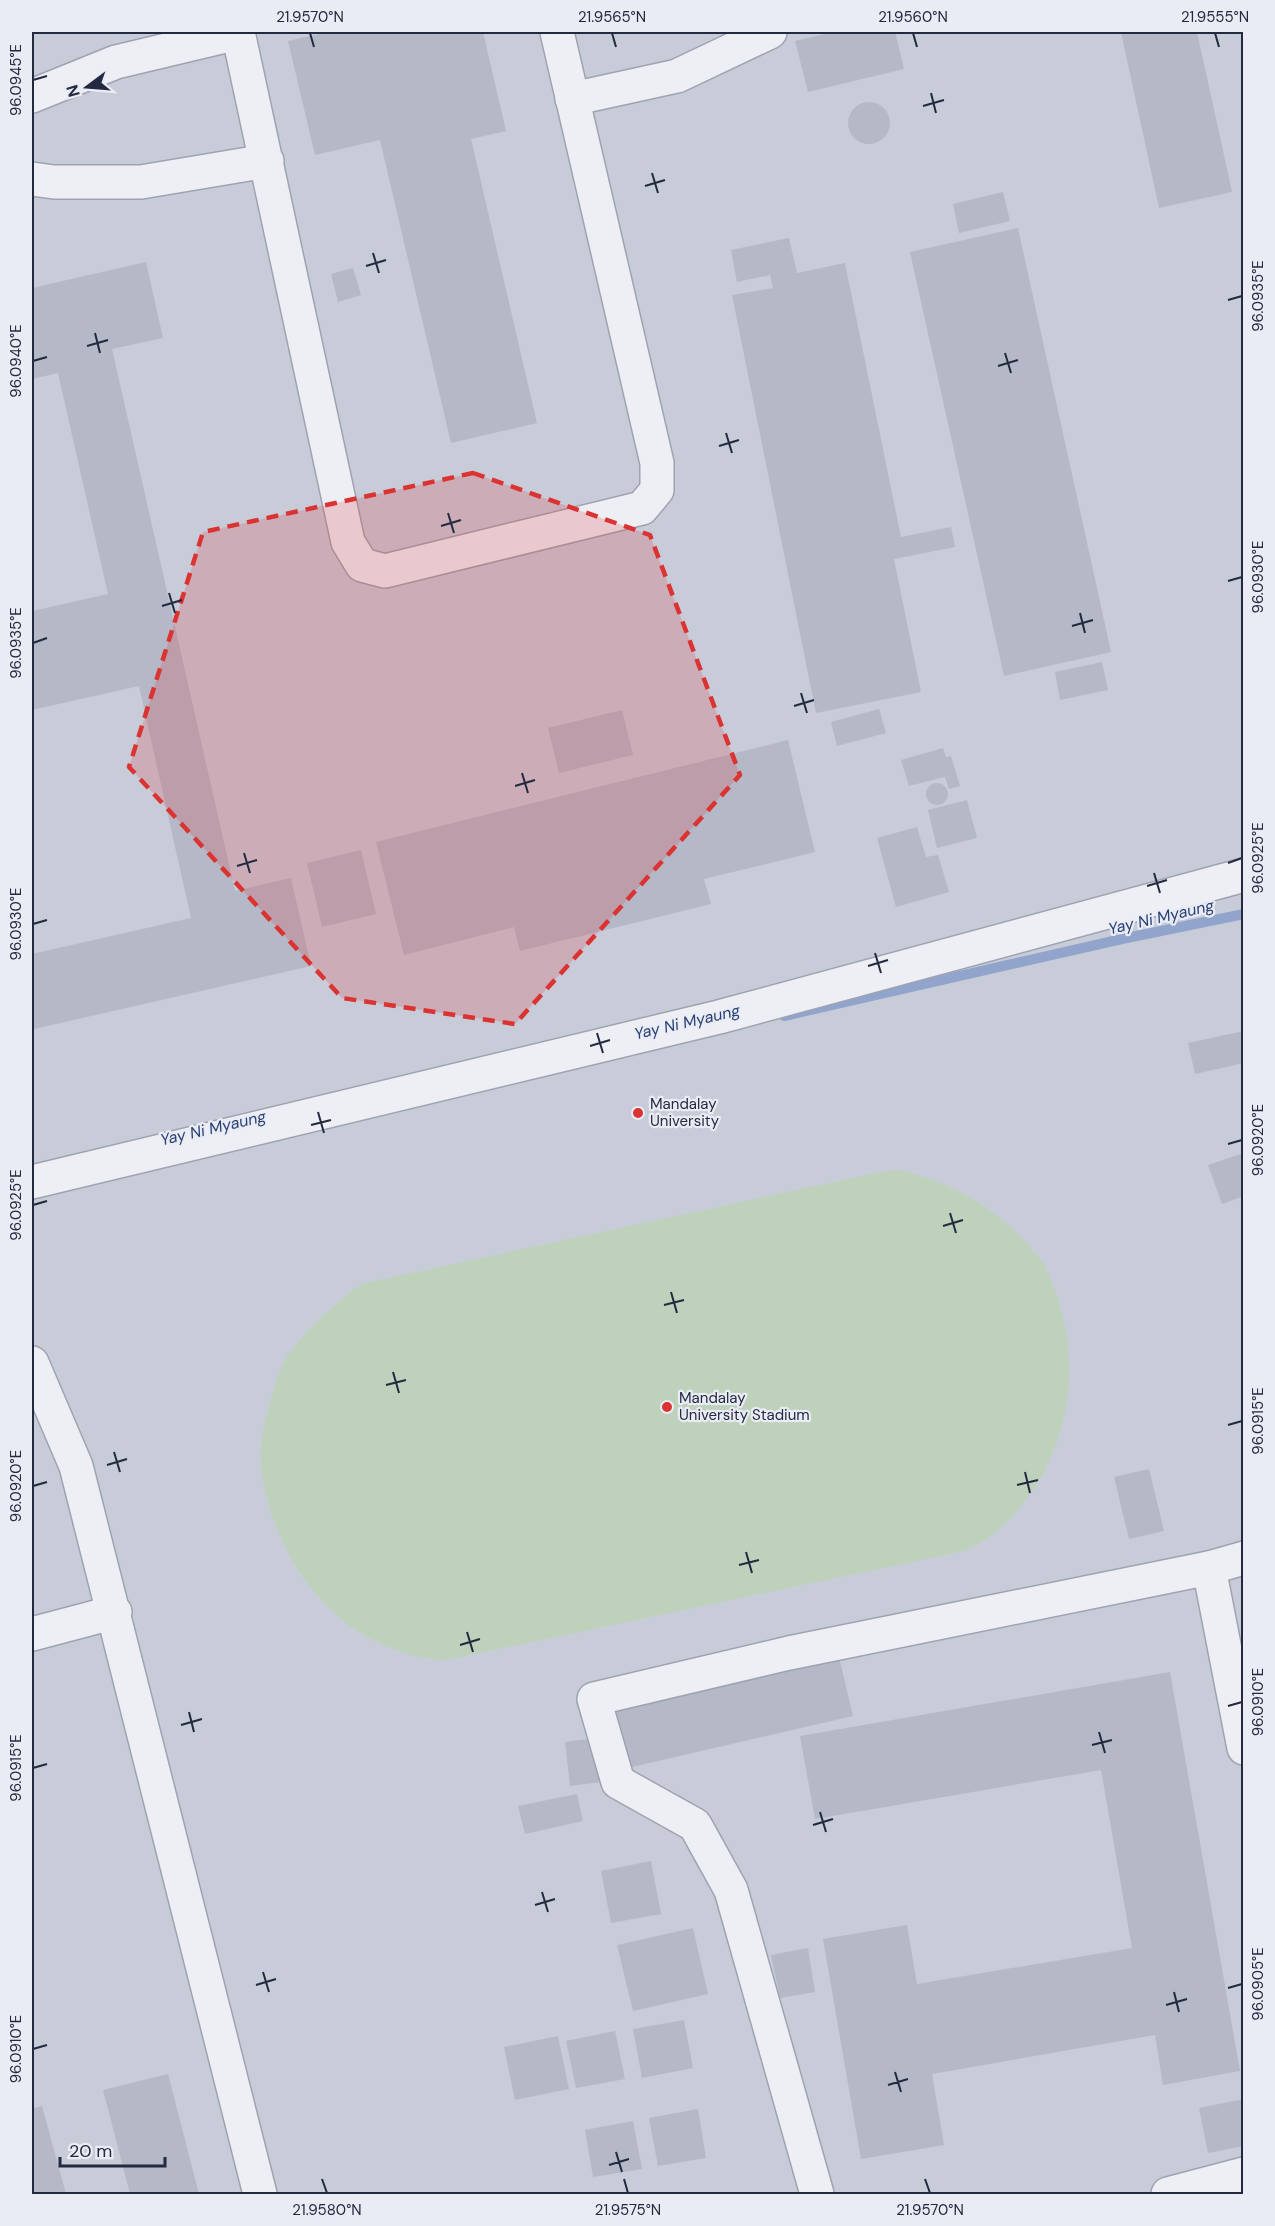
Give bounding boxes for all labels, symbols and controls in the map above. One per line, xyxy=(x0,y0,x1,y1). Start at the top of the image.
text: 21.9570°N xyxy=(276,7,344,27)
text: 21.9565°N xyxy=(578,7,646,27)
text: 21.9560°N xyxy=(878,7,948,27)
text: 21.9555°N xyxy=(1181,7,1249,27)
text: 96.0945°E xyxy=(6,44,26,116)
north arrow xyxy=(57,57,117,117)
text: N xyxy=(61,82,85,100)
text: 96.0935°E xyxy=(1248,260,1268,332)
text: 96.0940°E xyxy=(6,324,26,398)
text: 96.0930°E xyxy=(1248,541,1268,613)
text: 96.0935°E xyxy=(6,607,26,679)
text: 96.0925°E xyxy=(1248,822,1268,894)
text: 96.0930°E xyxy=(6,888,26,960)
water label: Yay Ni Myaung xyxy=(1106,894,1217,939)
water label: Yay Ni Myaung xyxy=(632,999,743,1044)
place label: Mandalay University xyxy=(650,1094,720,1131)
text: 96.0920°E xyxy=(1248,1104,1268,1176)
water label: Yay Ni Myaung xyxy=(158,1105,269,1150)
marker: Mandalay University xyxy=(631,1106,645,1120)
text: 96.0925°E xyxy=(6,1169,26,1241)
text: 96.0915°E xyxy=(1248,1387,1268,1455)
place label: Mandalay University Stadium xyxy=(679,1388,810,1425)
marker: Mandalay University Stadium xyxy=(660,1400,674,1414)
text: 96.0920°E xyxy=(6,1450,26,1522)
text: 96.0910°E xyxy=(1248,1668,1268,1736)
text: 96.0915°E xyxy=(6,1734,26,1802)
text: 96.0905°E xyxy=(1248,1947,1268,2021)
text: 96.0910°E xyxy=(6,2015,26,2083)
scale bar xyxy=(60,2130,165,2168)
text: 20 m xyxy=(69,2139,112,2163)
text: 21.9580°N xyxy=(292,2200,362,2220)
text: 21.9575°N xyxy=(595,2200,661,2220)
text: 21.9570°N xyxy=(896,2200,964,2220)

